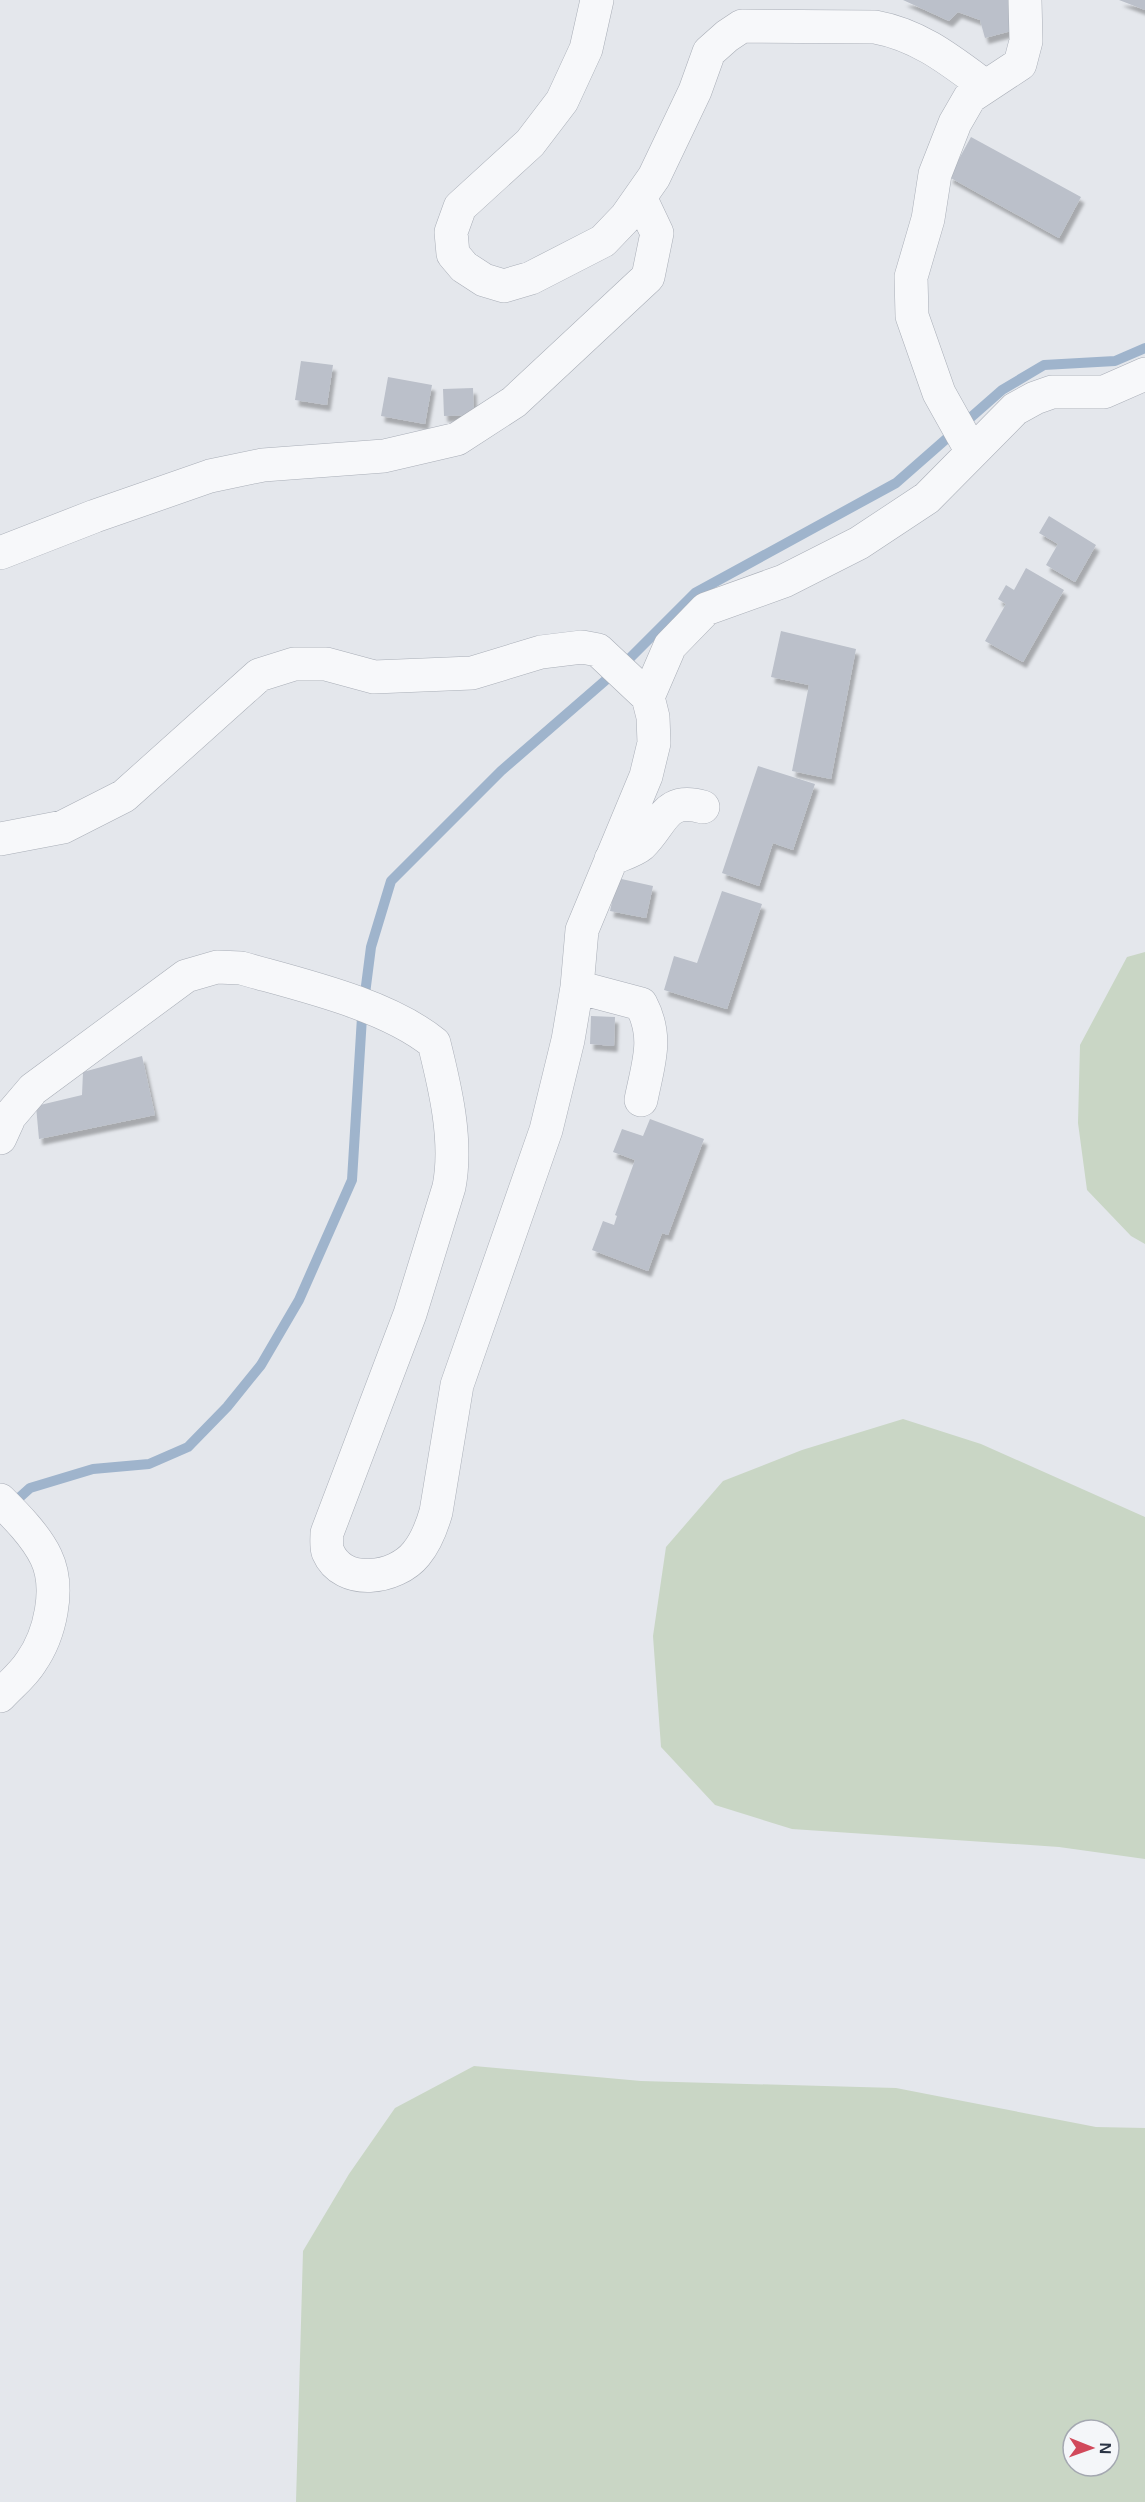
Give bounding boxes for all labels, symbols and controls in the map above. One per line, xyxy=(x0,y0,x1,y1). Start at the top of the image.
north arrow xyxy=(1061,2418,1121,2478)
text: N xyxy=(1097,2442,1114,2454)

